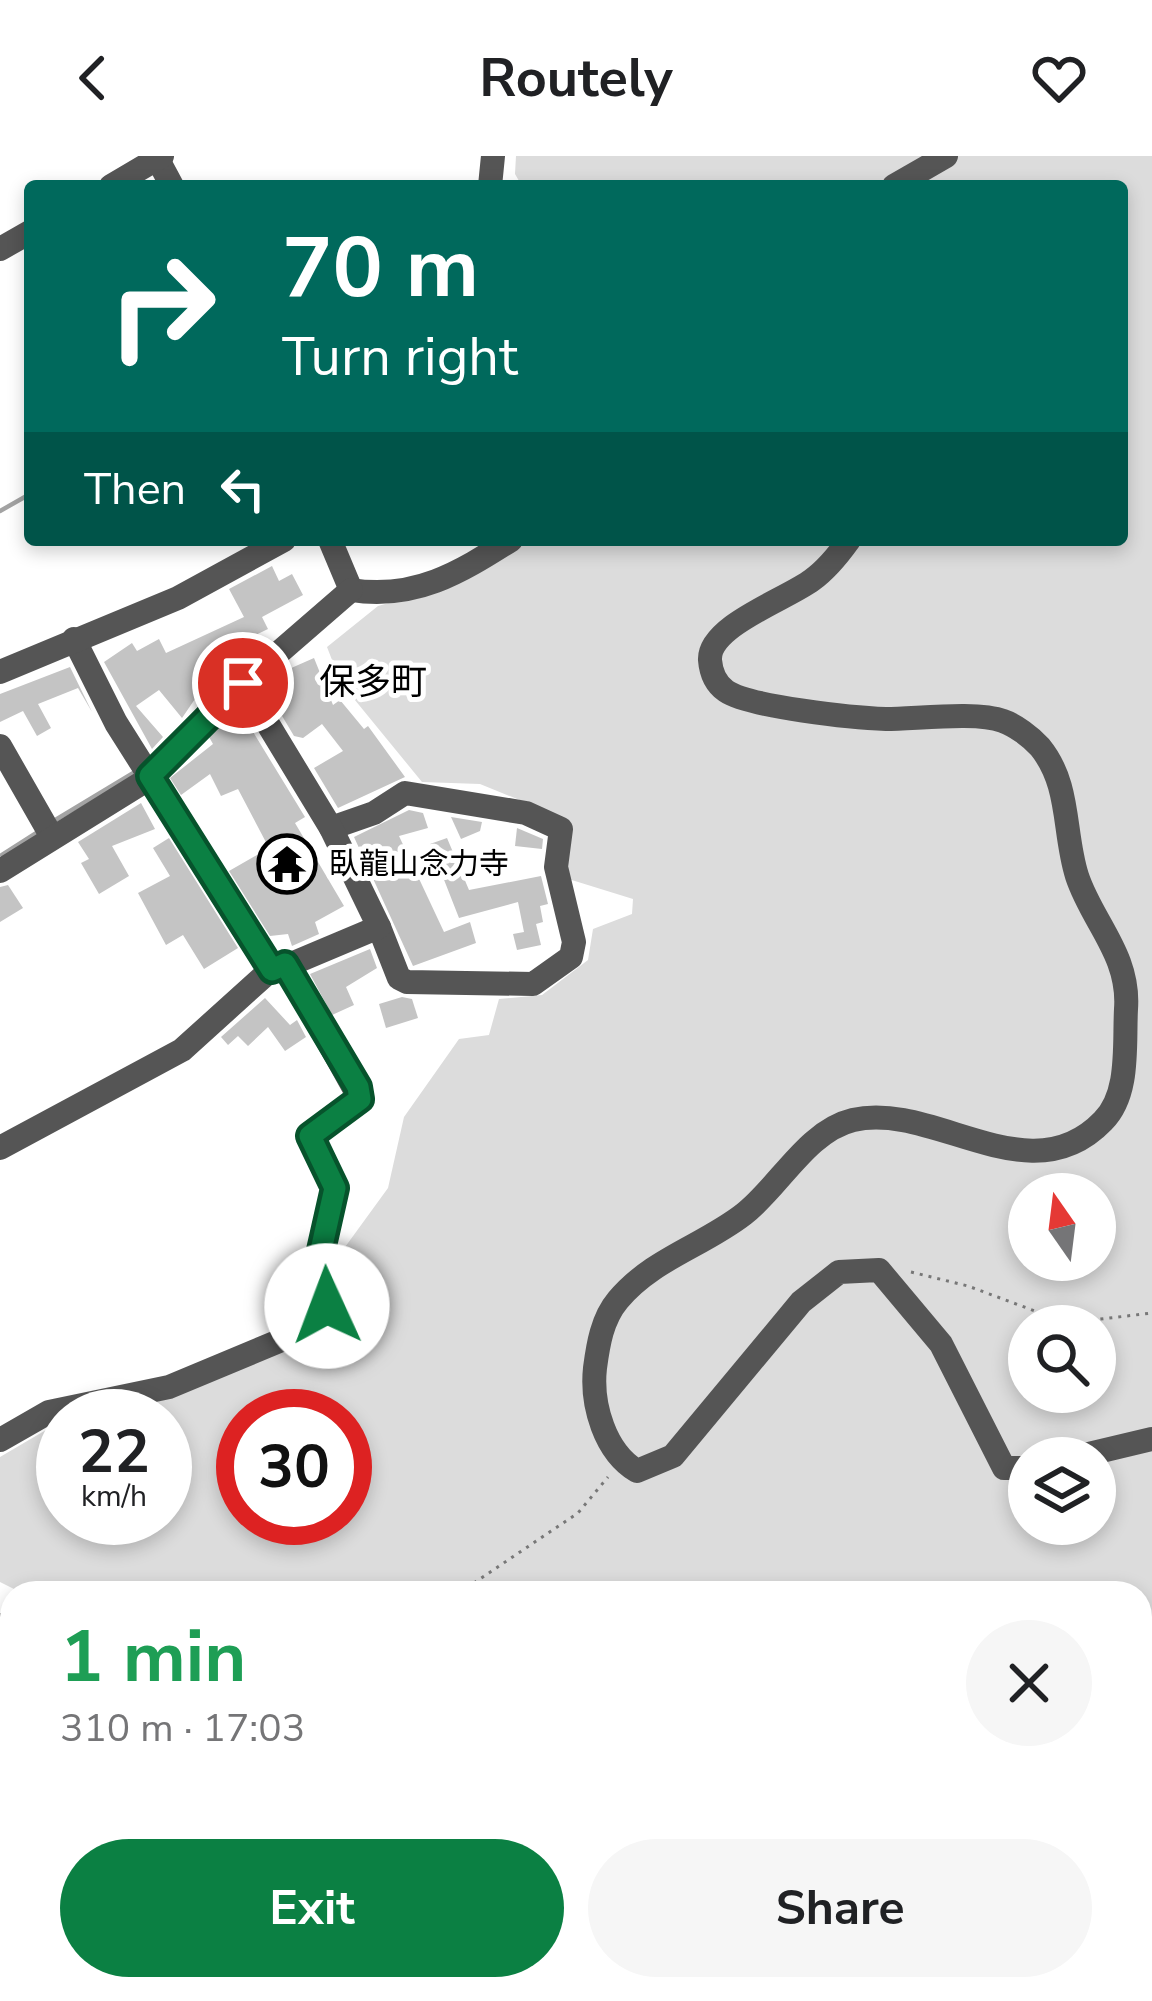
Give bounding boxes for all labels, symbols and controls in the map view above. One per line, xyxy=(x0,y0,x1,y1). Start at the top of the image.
text: Routely xyxy=(479,41,673,115)
icon: back xyxy=(60,45,126,111)
icon: heart xyxy=(1026,45,1092,111)
text: 70 m xyxy=(282,211,479,326)
icon: right xyxy=(84,228,240,384)
text: Turn right xyxy=(282,320,518,394)
icon: left xyxy=(210,456,276,522)
text: Then xyxy=(84,459,186,520)
pin xyxy=(192,632,294,734)
icon: arrive xyxy=(210,650,276,716)
district label: 保多町 xyxy=(319,658,427,707)
temple icon: 臥龍山念力寺 xyxy=(256,833,318,895)
place label: 臥龍山念力寺 xyxy=(329,844,509,885)
north arrow xyxy=(1008,1173,1116,1281)
map controls xyxy=(1008,1173,1116,1545)
position arrow xyxy=(264,1243,390,1369)
button: search xyxy=(1008,1305,1116,1413)
speed limit sign: 30 xyxy=(216,1389,372,1545)
text: 22 xyxy=(78,1411,150,1493)
button: layers xyxy=(1008,1437,1116,1545)
text: km/h xyxy=(81,1476,147,1517)
text: 1 min xyxy=(60,1608,246,1706)
button: close xyxy=(966,1620,1092,1746)
text: 310 m · 17:03 xyxy=(60,1702,305,1755)
button: Exit xyxy=(60,1839,564,1977)
button: Share xyxy=(588,1839,1092,1977)

